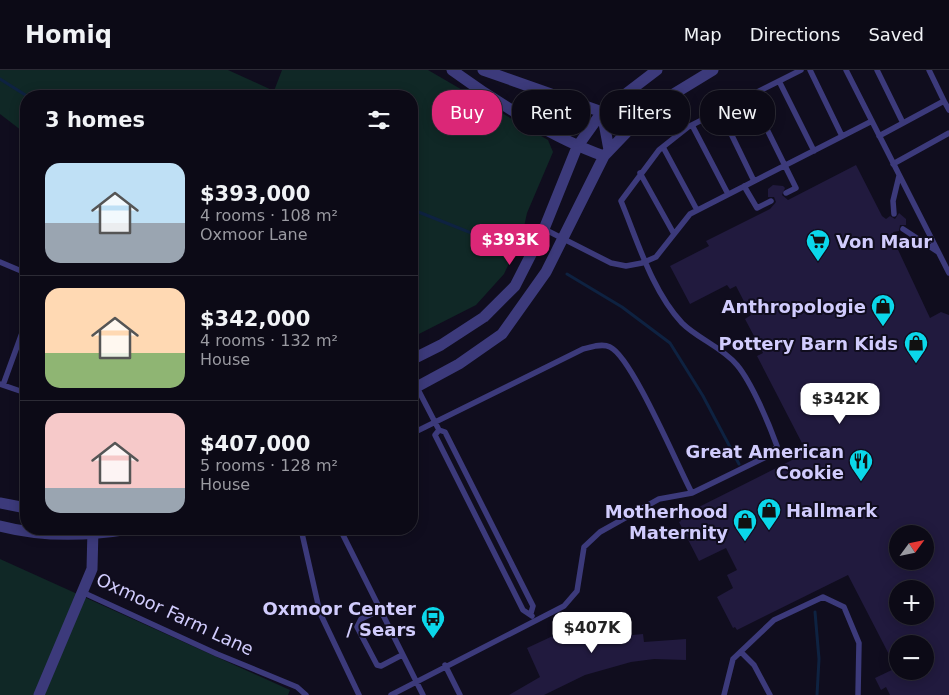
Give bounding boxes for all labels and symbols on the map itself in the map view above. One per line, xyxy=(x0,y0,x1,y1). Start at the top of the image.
pin: $393K xyxy=(475,224,545,266)
supermarket icon: Von Maur xyxy=(805,228,831,262)
place label: Von Maur xyxy=(836,231,932,252)
shop icon: Anthropologie xyxy=(870,293,896,327)
place label: Anthropologie xyxy=(722,296,866,317)
shop icon: Pottery Barn Kids xyxy=(903,330,929,364)
place label: Pottery Barn Kids xyxy=(719,333,898,354)
pin: $342K xyxy=(805,382,875,425)
place label: Great American Cookie xyxy=(686,441,844,483)
restaurant icon: Great American Cookie xyxy=(848,448,874,482)
shop icon: Hallmark xyxy=(756,497,782,531)
place label: Hallmark xyxy=(786,500,878,521)
place label: Motherhood Maternity xyxy=(605,501,728,543)
shop icon: Motherhood Maternity xyxy=(732,508,758,542)
north arrow xyxy=(889,525,934,570)
street label: Oxmoor Farm Lane xyxy=(93,568,257,660)
place label: Oxmoor Center / Sears xyxy=(263,598,416,640)
bus stop icon: Oxmoor Center / Sears xyxy=(420,605,446,639)
pin: $407K xyxy=(557,612,627,654)

